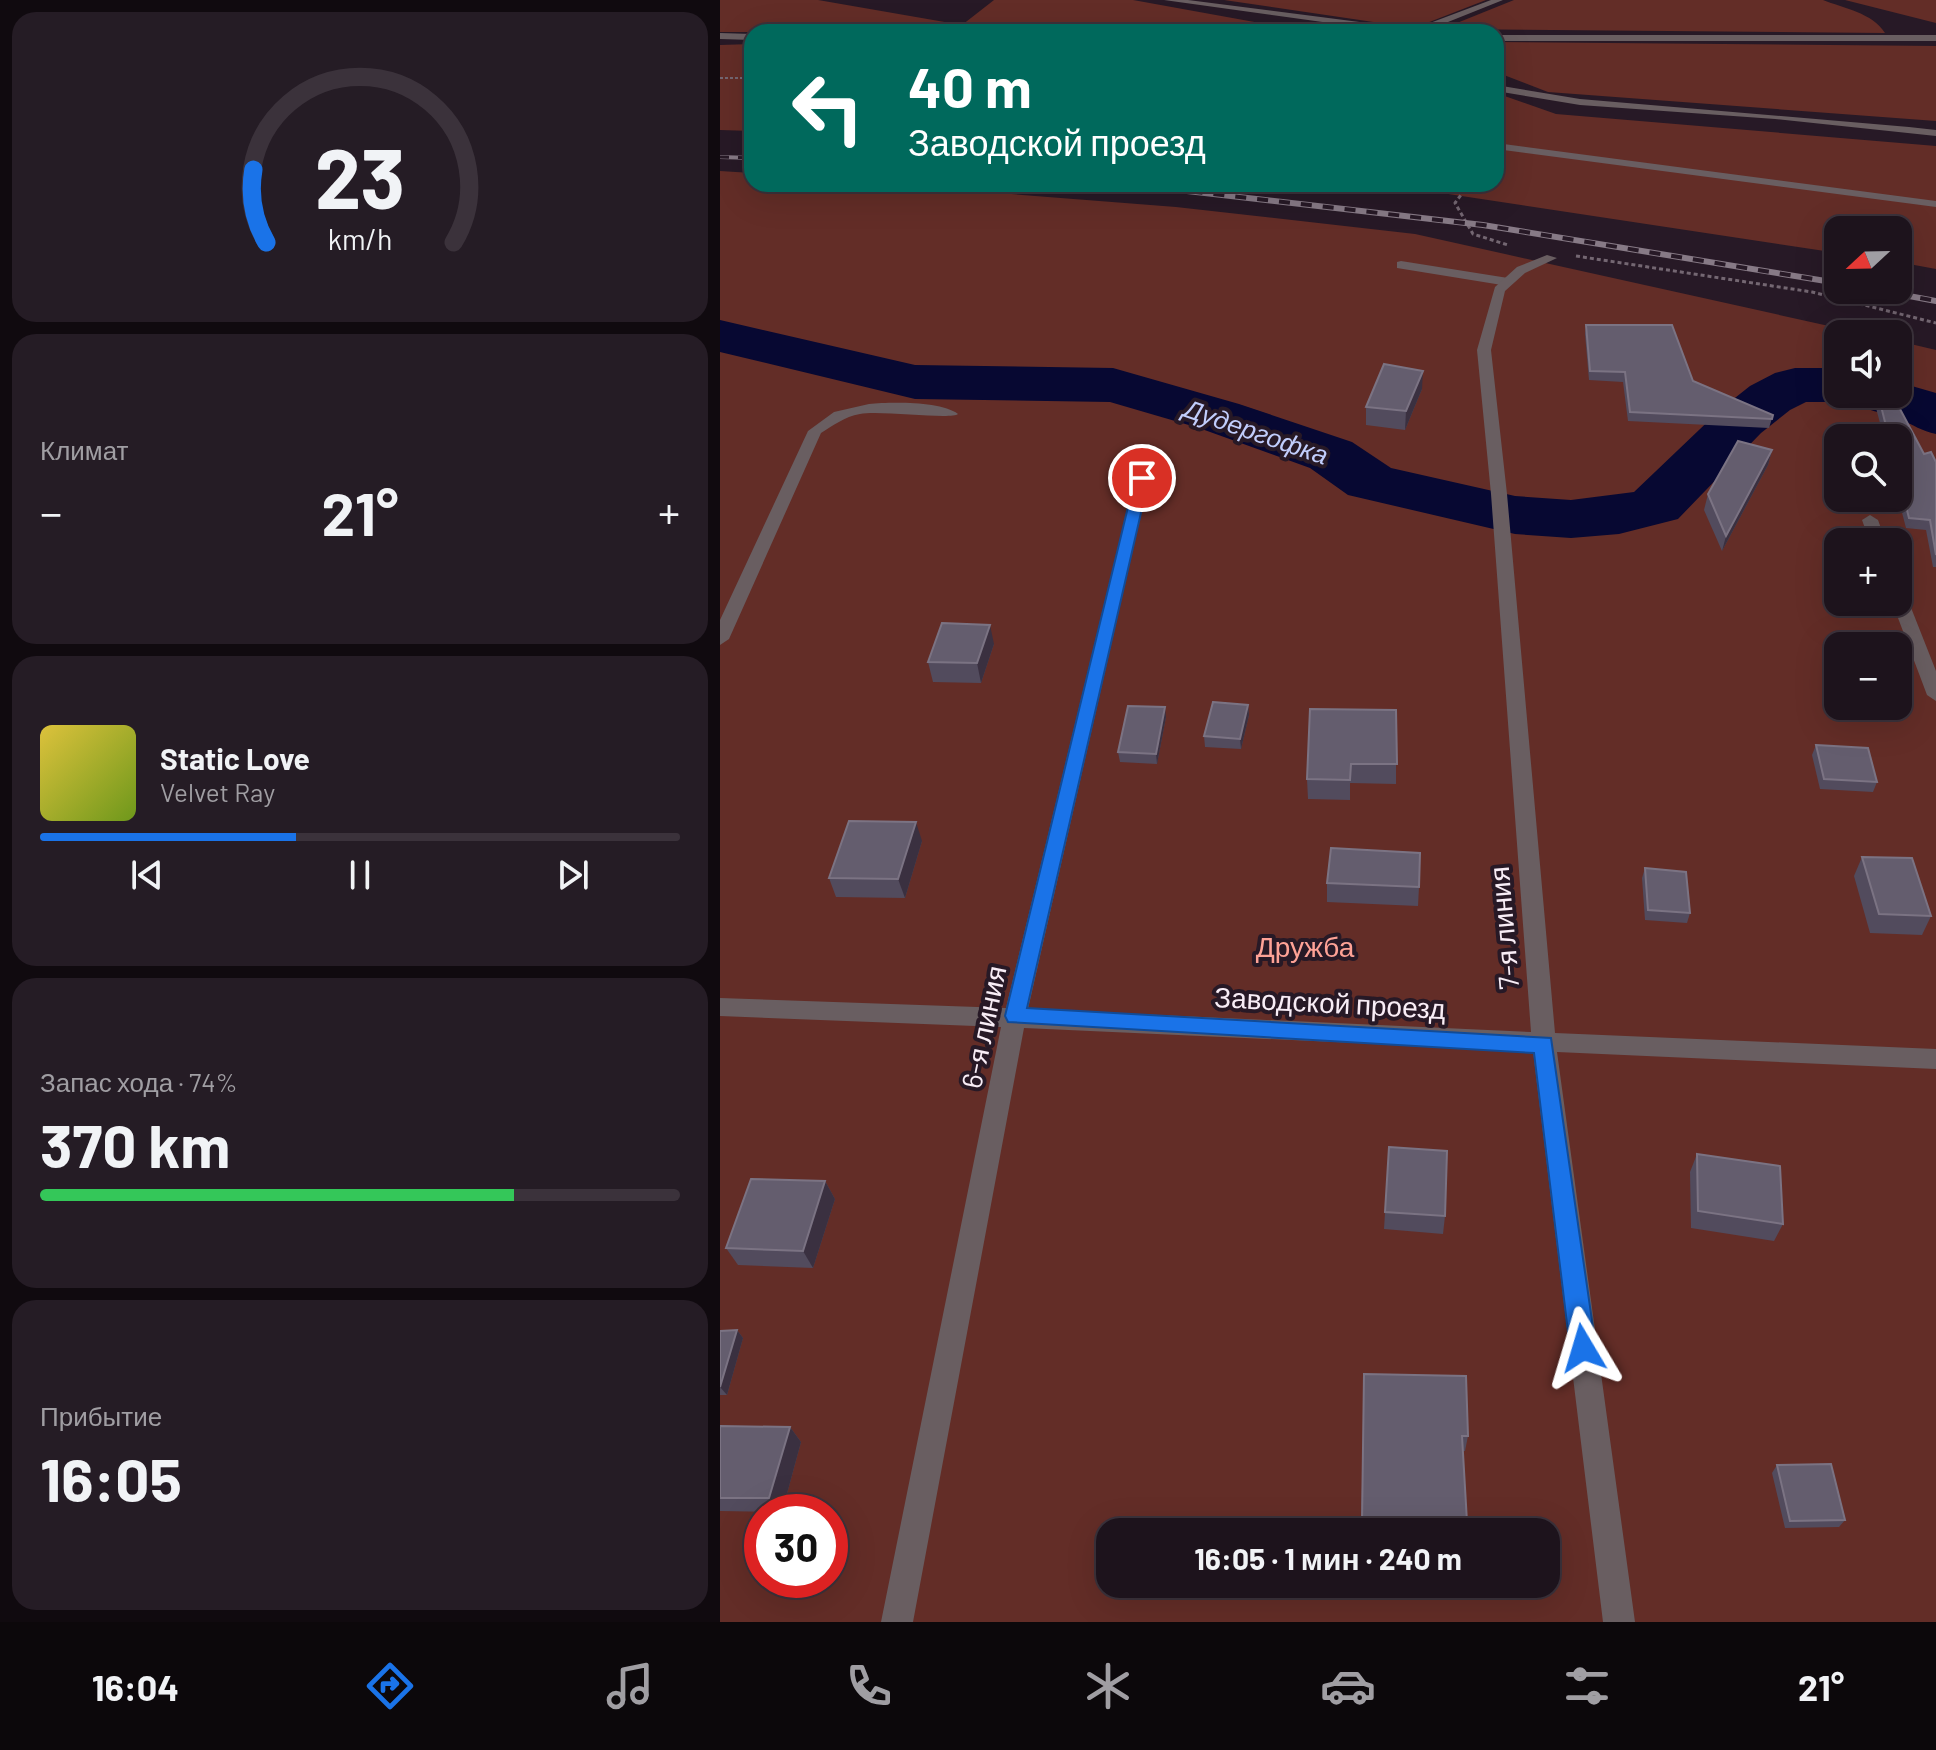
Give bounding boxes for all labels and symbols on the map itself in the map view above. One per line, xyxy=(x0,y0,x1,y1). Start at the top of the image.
north arrow xyxy=(1824,216,1912,304)
water label: Дудергофка xyxy=(1178,390,1333,470)
pin xyxy=(1108,444,1176,512)
street label: 7-я линия xyxy=(1481,865,1525,991)
park label: Дружба xyxy=(1256,929,1355,963)
street label: 6-я линия xyxy=(953,962,1013,1091)
street label: Заводской проезд xyxy=(1214,979,1447,1025)
position arrow xyxy=(1541,1306,1625,1390)
speed limit sign: 30 xyxy=(744,1494,848,1598)

